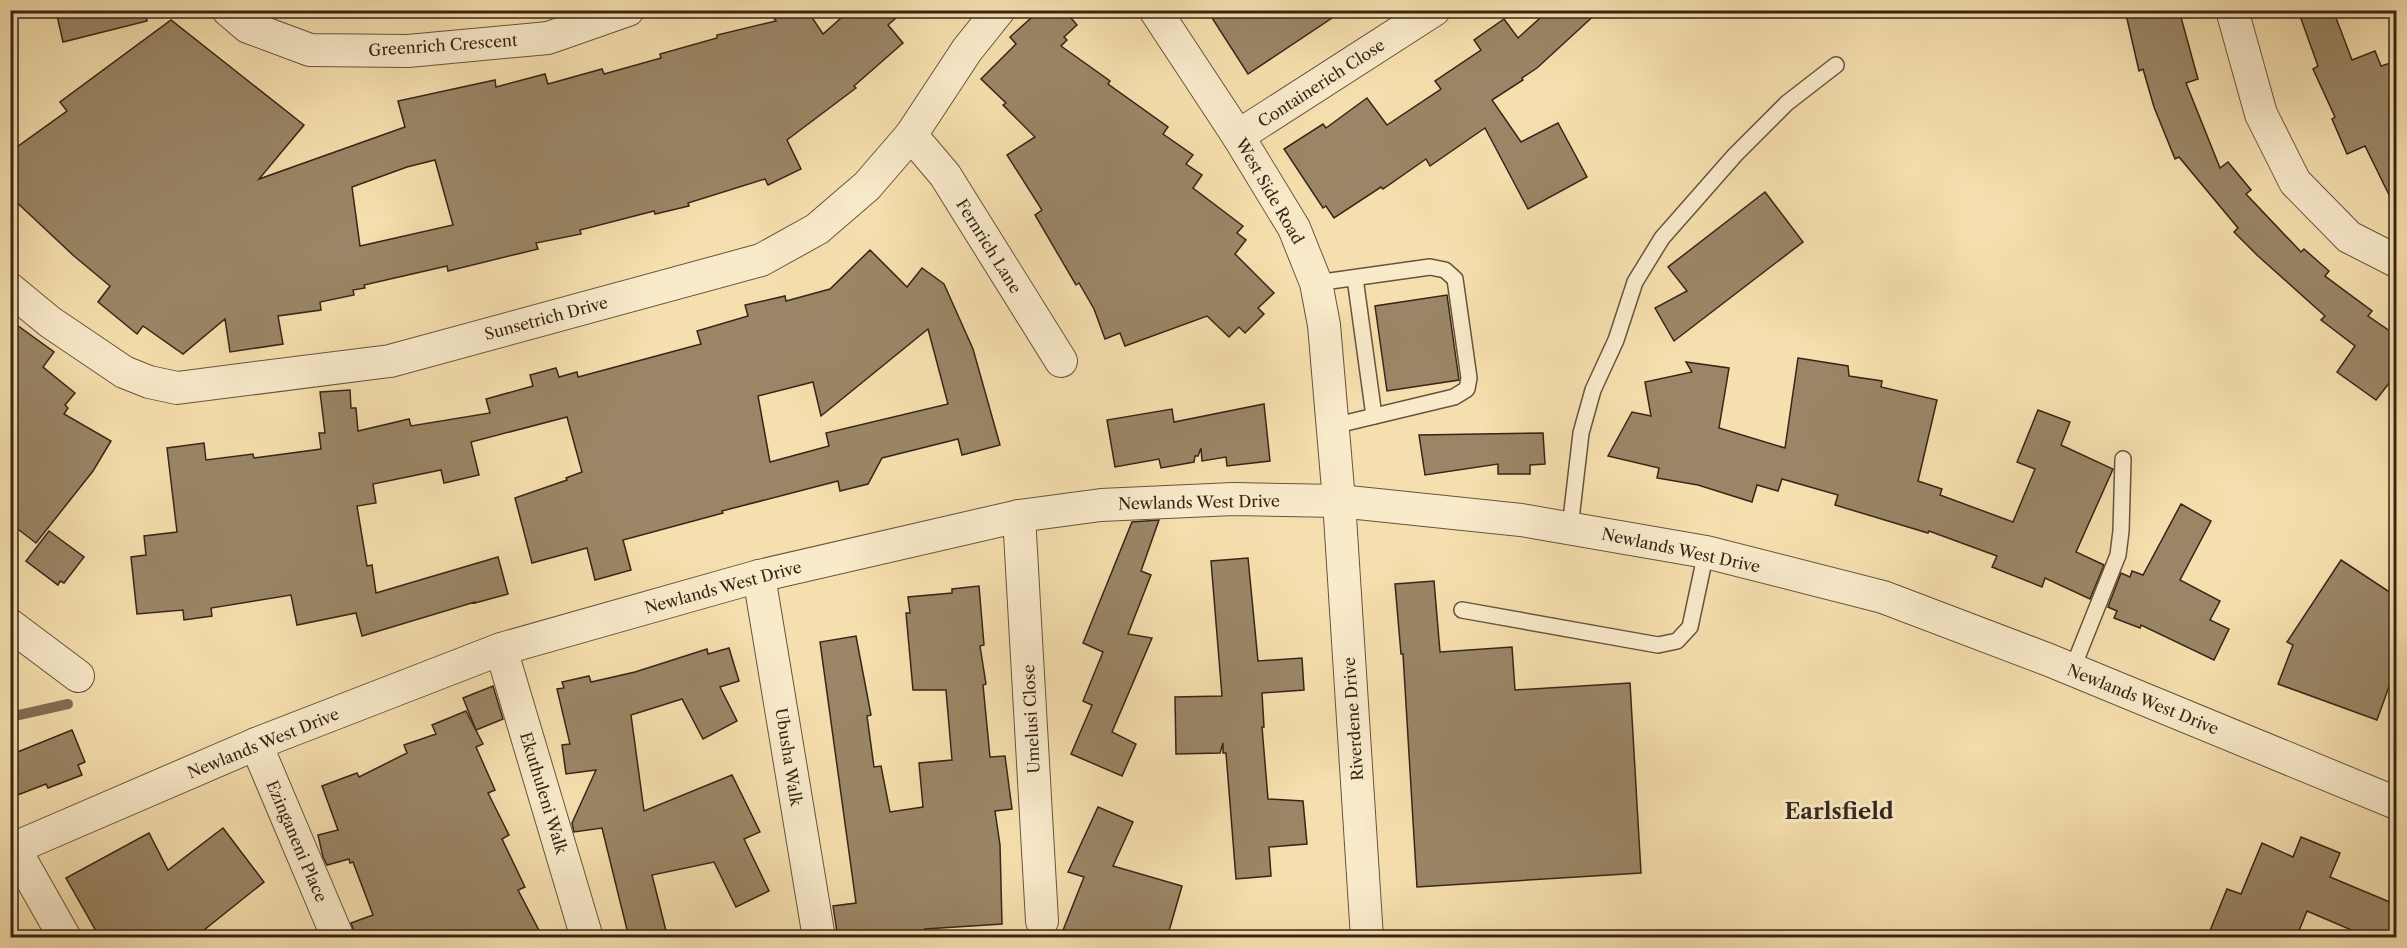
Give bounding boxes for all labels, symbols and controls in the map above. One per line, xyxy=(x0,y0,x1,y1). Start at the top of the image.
street label: Greenrich Crescent xyxy=(368,30,519,60)
street label: Containerich Close xyxy=(1254,35,1388,131)
street label: West Side Road xyxy=(1231,134,1309,248)
street label: Fernrich Lane xyxy=(952,195,1026,297)
street label: Sunsetrich Drive xyxy=(482,292,610,344)
street label: Newlands West Drive xyxy=(1118,491,1280,513)
street label: Newlands West Drive xyxy=(1600,523,1762,577)
street label: Newlands West Drive xyxy=(642,556,804,618)
street label: Riverdene Drive xyxy=(1339,657,1367,781)
street label: Newlands West Drive xyxy=(2064,659,2222,739)
street label: Umelusi Close xyxy=(1018,664,1044,774)
street label: Newlands West Drive xyxy=(184,703,342,783)
street label: Ubusha Walk xyxy=(771,706,807,808)
street label: Ekuthuleni Walk xyxy=(516,730,572,857)
street label: Ezinganeni Place xyxy=(262,777,332,905)
district label: Earlsfield xyxy=(1784,798,1894,825)

